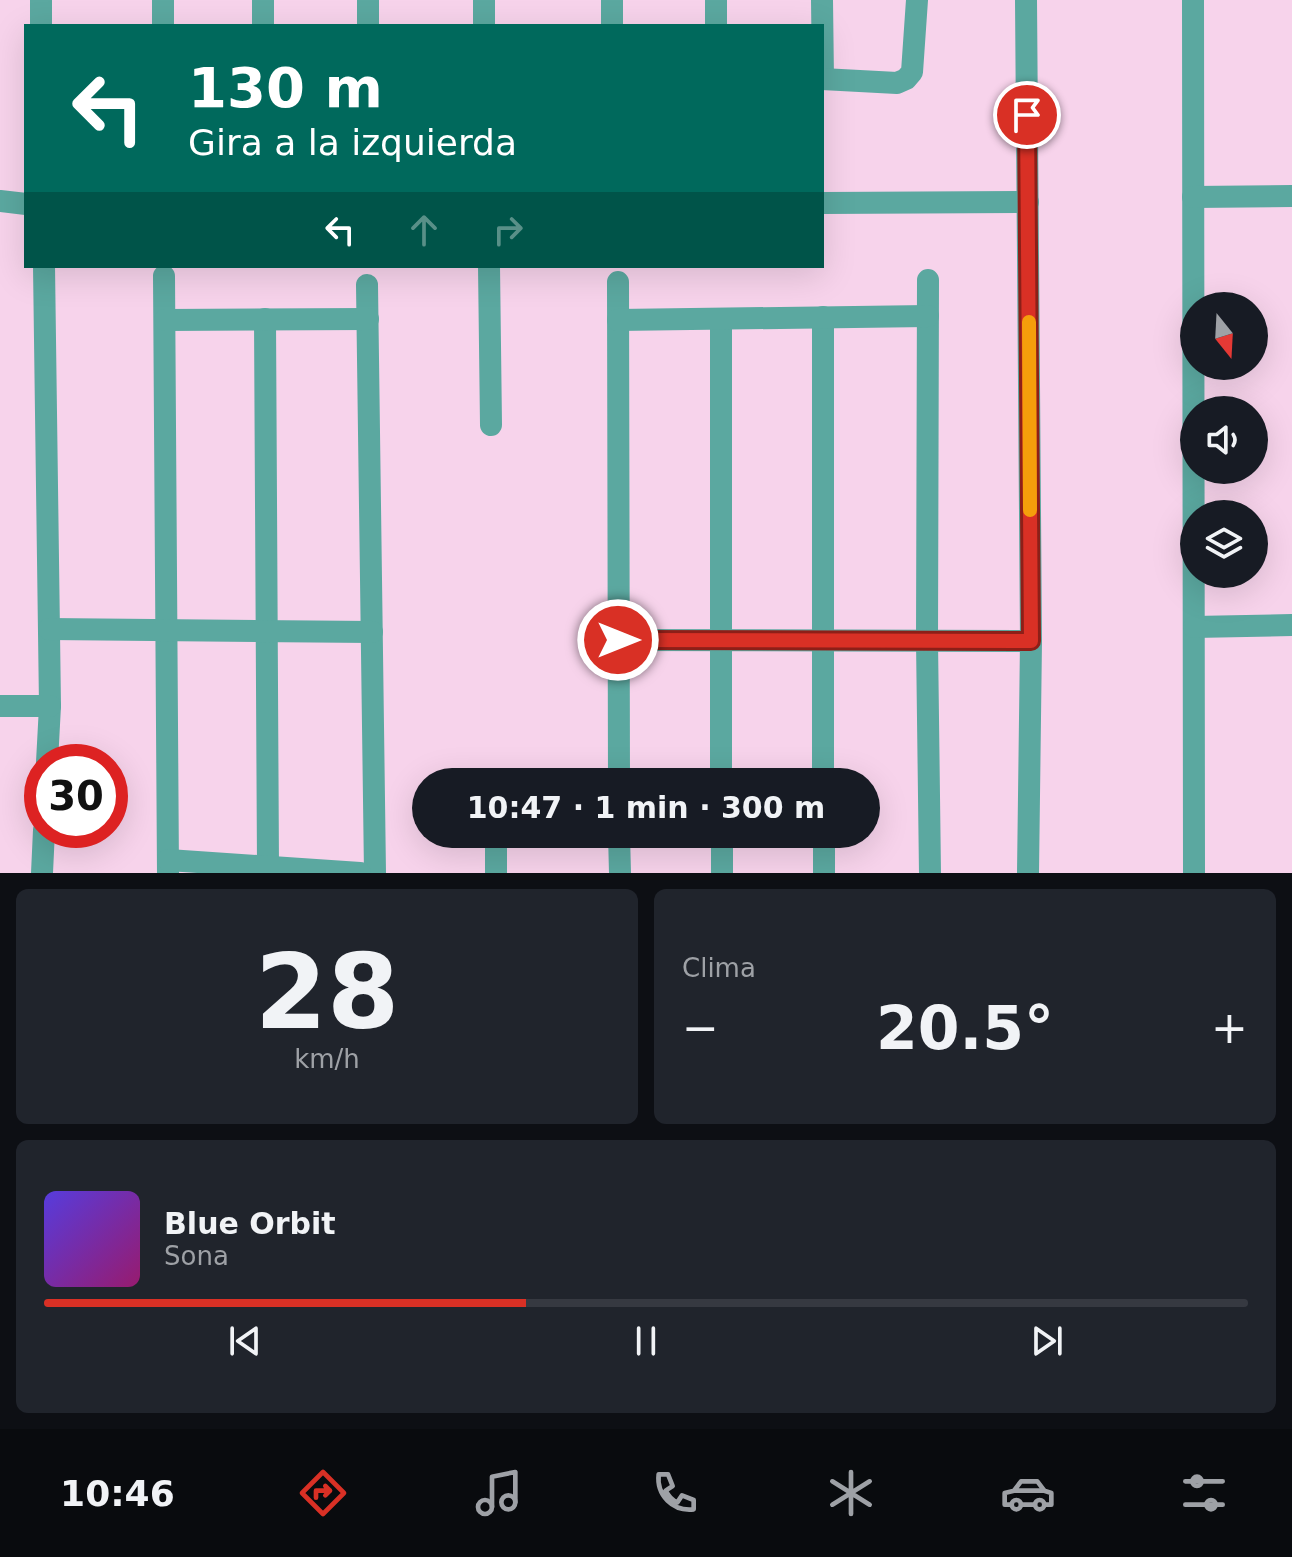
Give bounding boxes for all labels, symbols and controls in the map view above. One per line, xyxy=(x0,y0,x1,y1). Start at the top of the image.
text: 130 m xyxy=(188,55,383,120)
icon: left xyxy=(56,56,160,160)
pin xyxy=(993,81,1061,149)
icon: arrive xyxy=(1005,93,1049,137)
text: Gira a la izquierda xyxy=(188,122,517,163)
icon: left xyxy=(318,208,362,252)
icon: ahead xyxy=(402,208,446,252)
icon: right xyxy=(486,208,530,252)
north arrow xyxy=(1180,292,1268,380)
map controls xyxy=(1180,292,1268,588)
button: sound xyxy=(1180,396,1268,484)
button: layers xyxy=(1180,500,1268,588)
position arrow xyxy=(576,598,660,682)
speed limit sign: 30 xyxy=(24,744,128,848)
text: 10:47 · 1 min · 300 m xyxy=(467,790,825,825)
text: 28 xyxy=(255,931,399,1053)
text: Clima xyxy=(682,953,756,983)
text: 20.5° xyxy=(876,993,1054,1063)
text: − xyxy=(682,1002,719,1053)
text: + xyxy=(1211,1002,1248,1053)
text: km/h xyxy=(294,1044,360,1074)
text: Blue Orbit xyxy=(164,1206,336,1241)
text: Sona xyxy=(164,1241,229,1271)
icon: previous xyxy=(223,1319,267,1363)
icon: pause xyxy=(624,1319,668,1363)
icon: next xyxy=(1025,1319,1069,1363)
icon: directions xyxy=(295,1465,351,1521)
icon: music xyxy=(471,1465,527,1521)
icon: phone xyxy=(647,1465,703,1521)
icon: climate xyxy=(823,1465,879,1521)
icon: car xyxy=(1000,1465,1056,1521)
icon: filters xyxy=(1176,1465,1232,1521)
text: 10:46 xyxy=(60,1473,175,1514)

